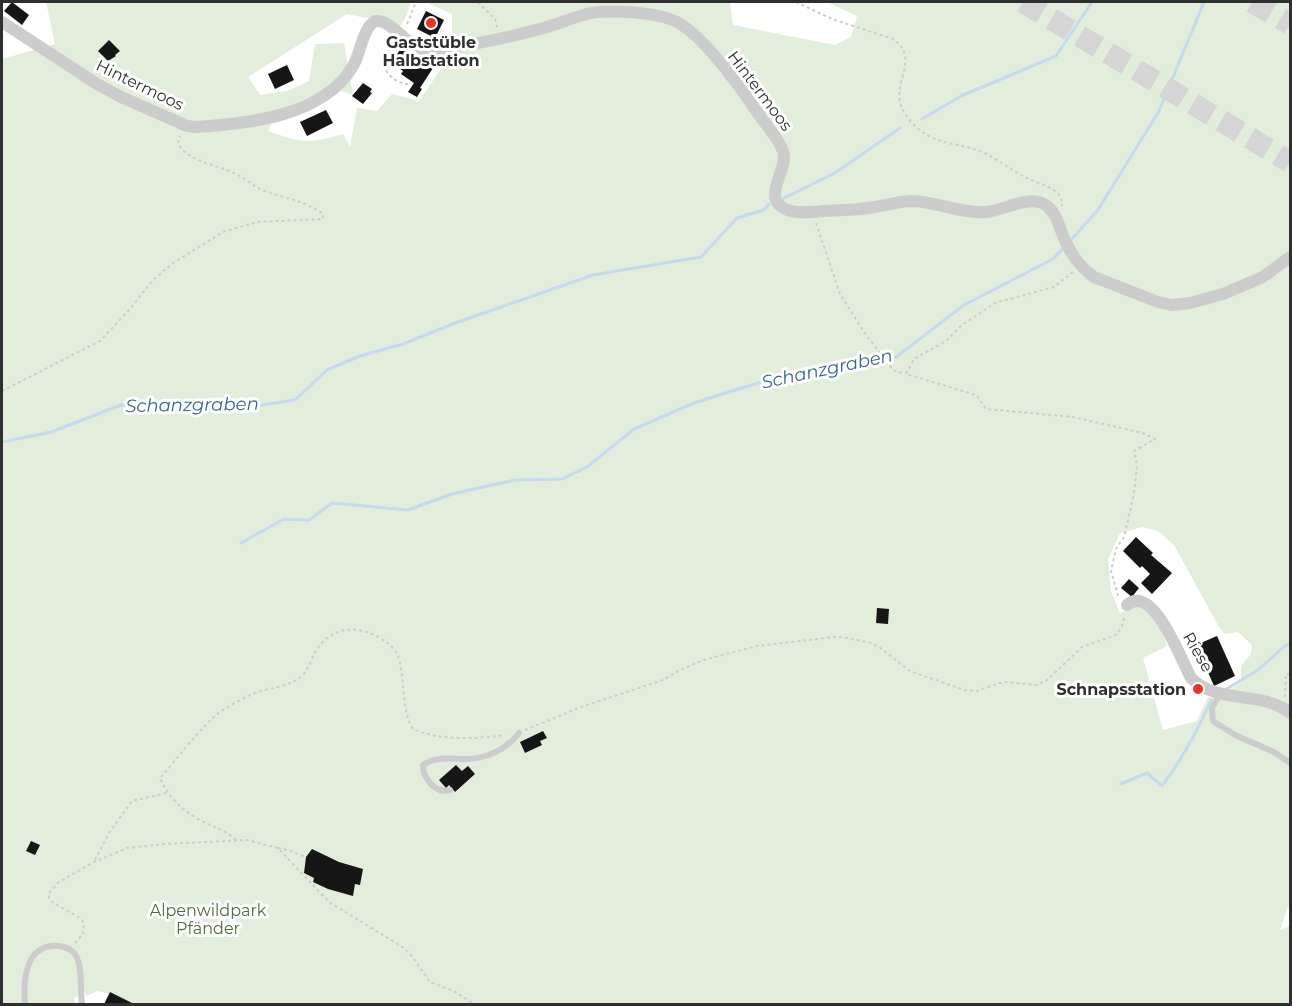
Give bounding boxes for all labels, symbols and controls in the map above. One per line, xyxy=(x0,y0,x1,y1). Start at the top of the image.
marker: Gaststüble Halbstation xyxy=(424,16,438,30)
place label: Gaststüble Halbstation xyxy=(382,33,480,70)
street label: Hintermoos xyxy=(724,47,796,135)
street label: Hintermoos xyxy=(93,56,187,114)
water label: Schanzgraben xyxy=(759,344,895,394)
water label: Schanzgraben xyxy=(125,393,259,417)
street label: Riese xyxy=(1179,629,1217,675)
place label: Schnapsstation xyxy=(1057,680,1186,699)
marker: Schnapsstation xyxy=(1191,682,1205,696)
park label: Alpenwildpark Pfänder xyxy=(150,901,267,938)

